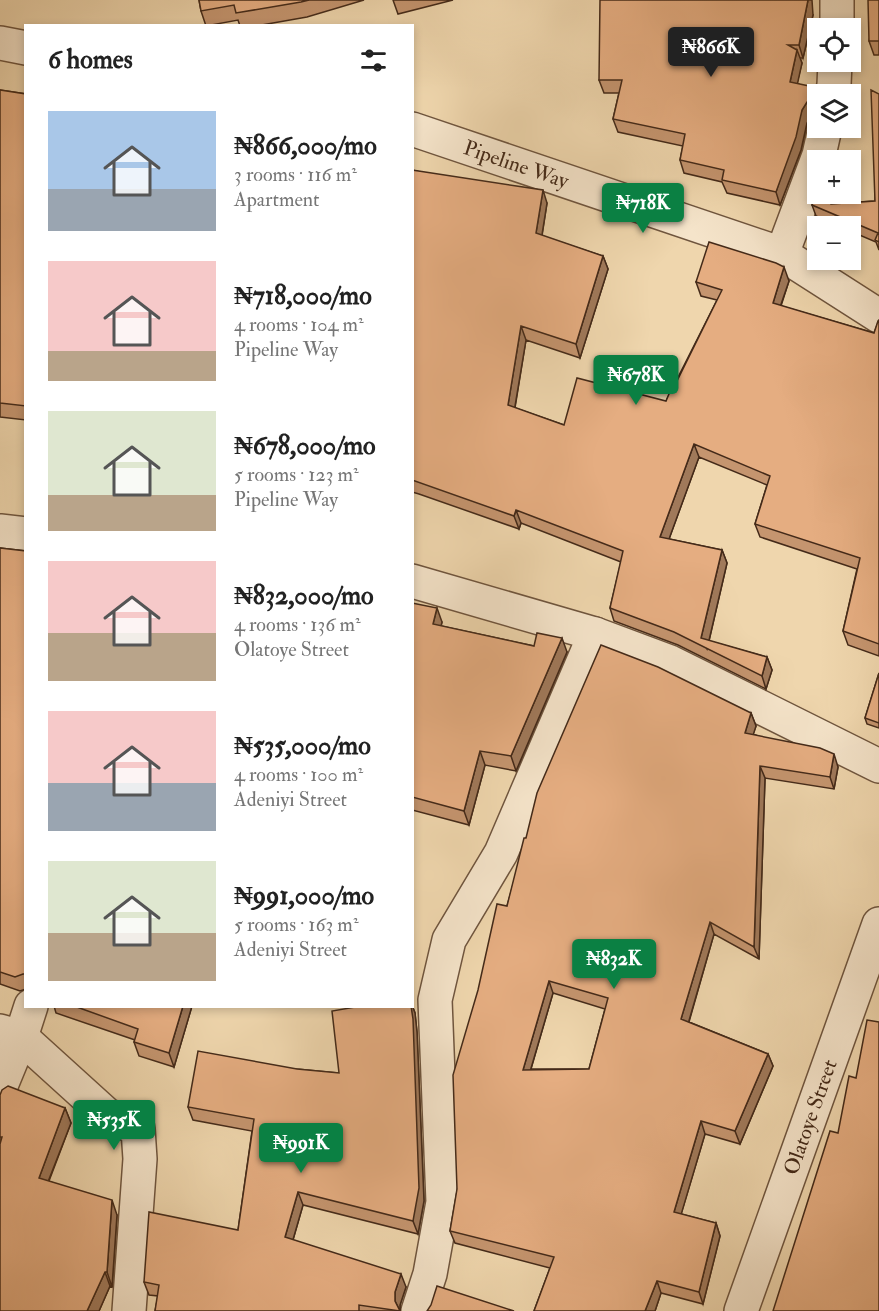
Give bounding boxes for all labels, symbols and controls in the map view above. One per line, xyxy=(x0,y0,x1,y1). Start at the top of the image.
map controls xyxy=(807,18,861,270)
button: locate xyxy=(807,18,861,72)
pin: ₦866K xyxy=(669,27,753,78)
text: ₦866K xyxy=(682,34,740,59)
text: 6 homes xyxy=(48,44,133,76)
icon: filters xyxy=(357,44,390,77)
button: layers xyxy=(807,84,861,138)
text: ₦866,000/mo xyxy=(234,130,377,162)
street label: Pipeline Way xyxy=(460,134,573,195)
icon: home xyxy=(96,135,168,207)
button: + xyxy=(807,150,861,204)
text: 3 rooms · 116 m² xyxy=(234,162,357,187)
pin: ₦718K xyxy=(601,183,685,234)
text: Apartment xyxy=(234,187,319,212)
text: ₦718K xyxy=(616,190,670,215)
button: − xyxy=(807,216,861,270)
text: ₦718,000/mo xyxy=(234,280,372,312)
icon: home xyxy=(96,285,168,357)
text: 4 rooms · 104 m² xyxy=(234,312,364,337)
text: Pipeline Way xyxy=(234,337,338,362)
pin: ₦678K xyxy=(594,355,678,406)
text: ₦678K xyxy=(607,362,665,387)
text: ₦678,000/mo xyxy=(234,430,376,462)
icon: home xyxy=(96,435,168,507)
text: 5 rooms · 123 m² xyxy=(234,462,359,487)
text: Pipeline Way xyxy=(234,487,338,512)
text: ₦832,000/mo xyxy=(234,580,374,612)
icon: home xyxy=(96,585,168,657)
text: 4 rooms · 136 m² xyxy=(234,612,361,637)
text: Olatoye Street xyxy=(234,637,349,662)
text: ₦535,000/mo xyxy=(234,730,371,762)
icon: home xyxy=(96,735,168,807)
text: 4 rooms · 100 m² xyxy=(234,762,363,787)
text: Adeniyi Street xyxy=(234,787,347,812)
text: ₦991,000/mo xyxy=(234,880,374,912)
icon: home xyxy=(96,885,168,957)
text: 5 rooms · 163 m² xyxy=(234,912,359,937)
text: Adeniyi Street xyxy=(234,937,347,962)
pin: ₦832K xyxy=(572,939,656,990)
text: ₦832K xyxy=(586,946,642,971)
street label: Olatoye Street xyxy=(778,1056,844,1179)
pin: ₦535K xyxy=(72,1100,156,1151)
text: ₦535K xyxy=(87,1107,141,1132)
pin: ₦991K xyxy=(259,1123,343,1174)
text: ₦991K xyxy=(273,1130,329,1155)

